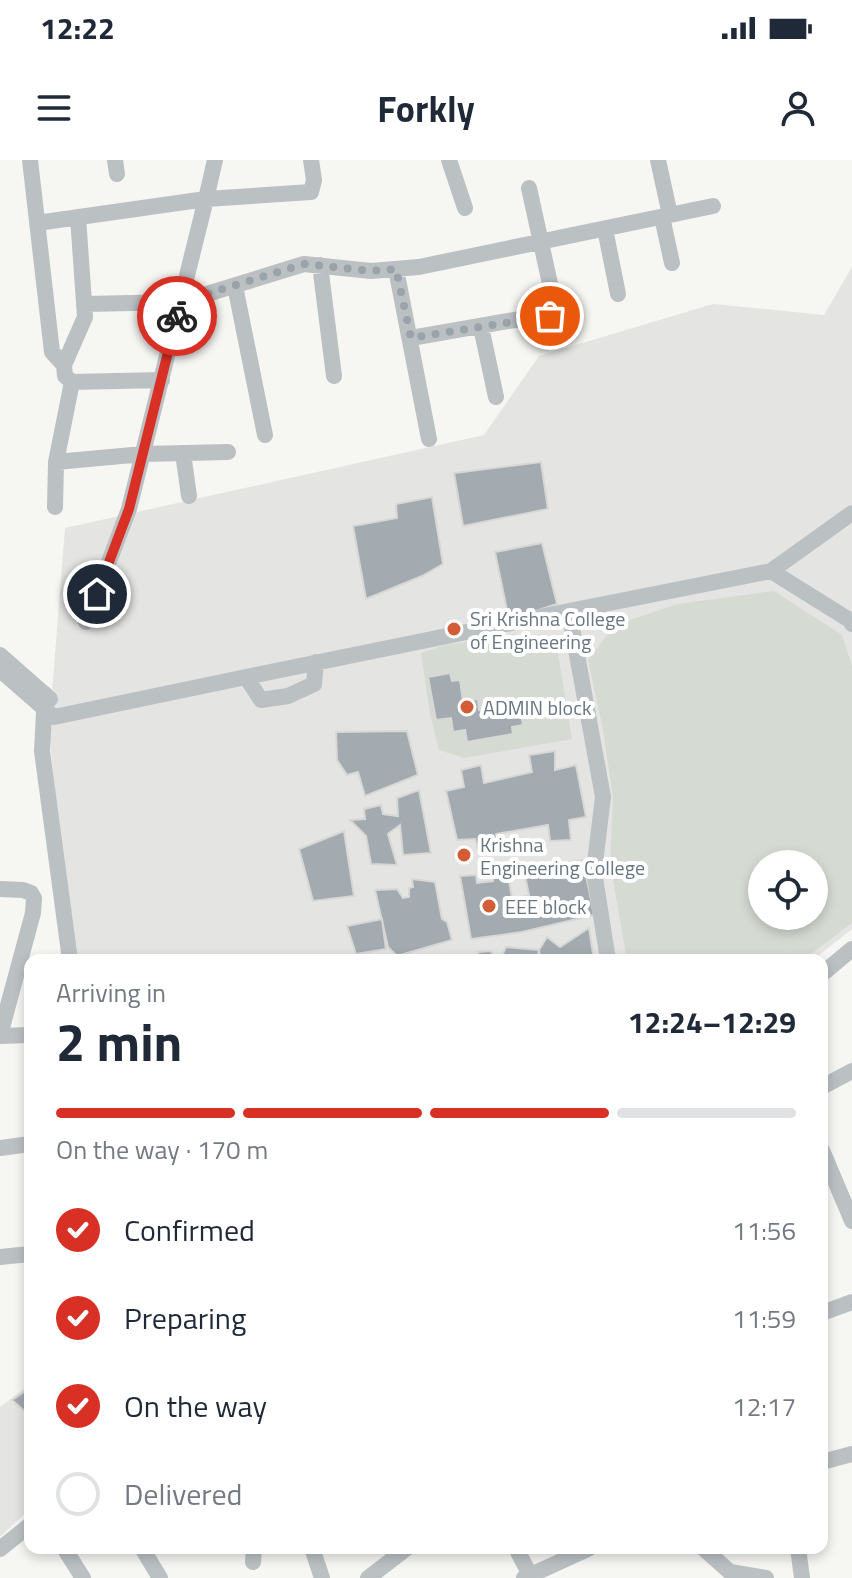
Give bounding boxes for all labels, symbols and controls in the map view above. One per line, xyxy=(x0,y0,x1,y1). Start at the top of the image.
text: 12:22 xyxy=(40,5,115,51)
text: Forkly xyxy=(377,81,475,136)
icon: menu xyxy=(32,86,76,130)
icon: person xyxy=(776,86,820,130)
courier xyxy=(137,276,217,356)
pin xyxy=(516,282,584,350)
icon: bike xyxy=(155,294,199,338)
icon: bag xyxy=(528,294,572,338)
pin xyxy=(63,560,131,628)
icon: home xyxy=(75,572,119,616)
place label: Sri Krishna College of Engineering xyxy=(470,603,625,657)
marker: Sri Krishna College of Engineering xyxy=(445,620,463,638)
place label: ADMIN block xyxy=(483,692,592,723)
marker: ADMIN block xyxy=(458,698,476,716)
place label: Krishna Engineering College xyxy=(480,829,645,883)
marker: Krishna Engineering College xyxy=(455,846,473,864)
map controls xyxy=(748,850,828,930)
button: locate xyxy=(748,850,828,930)
place label: EEE block xyxy=(505,891,587,922)
marker: EEE block xyxy=(480,897,498,915)
text: Arriving in xyxy=(56,973,166,1012)
text: 12:24–12:29 xyxy=(628,999,796,1045)
text: 2 min xyxy=(56,1002,182,1081)
text: On the way · 170 m xyxy=(56,1130,268,1169)
text: Confirmed xyxy=(124,1207,255,1253)
icon: check xyxy=(56,1208,100,1252)
text: 11:56 xyxy=(732,1211,796,1250)
text: Preparing xyxy=(124,1295,246,1341)
icon: check xyxy=(56,1296,100,1340)
text: 11:59 xyxy=(732,1299,796,1338)
text: On the way xyxy=(124,1383,267,1429)
icon: check xyxy=(56,1384,100,1428)
text: 12:17 xyxy=(732,1387,796,1426)
text: Delivered xyxy=(124,1471,242,1517)

